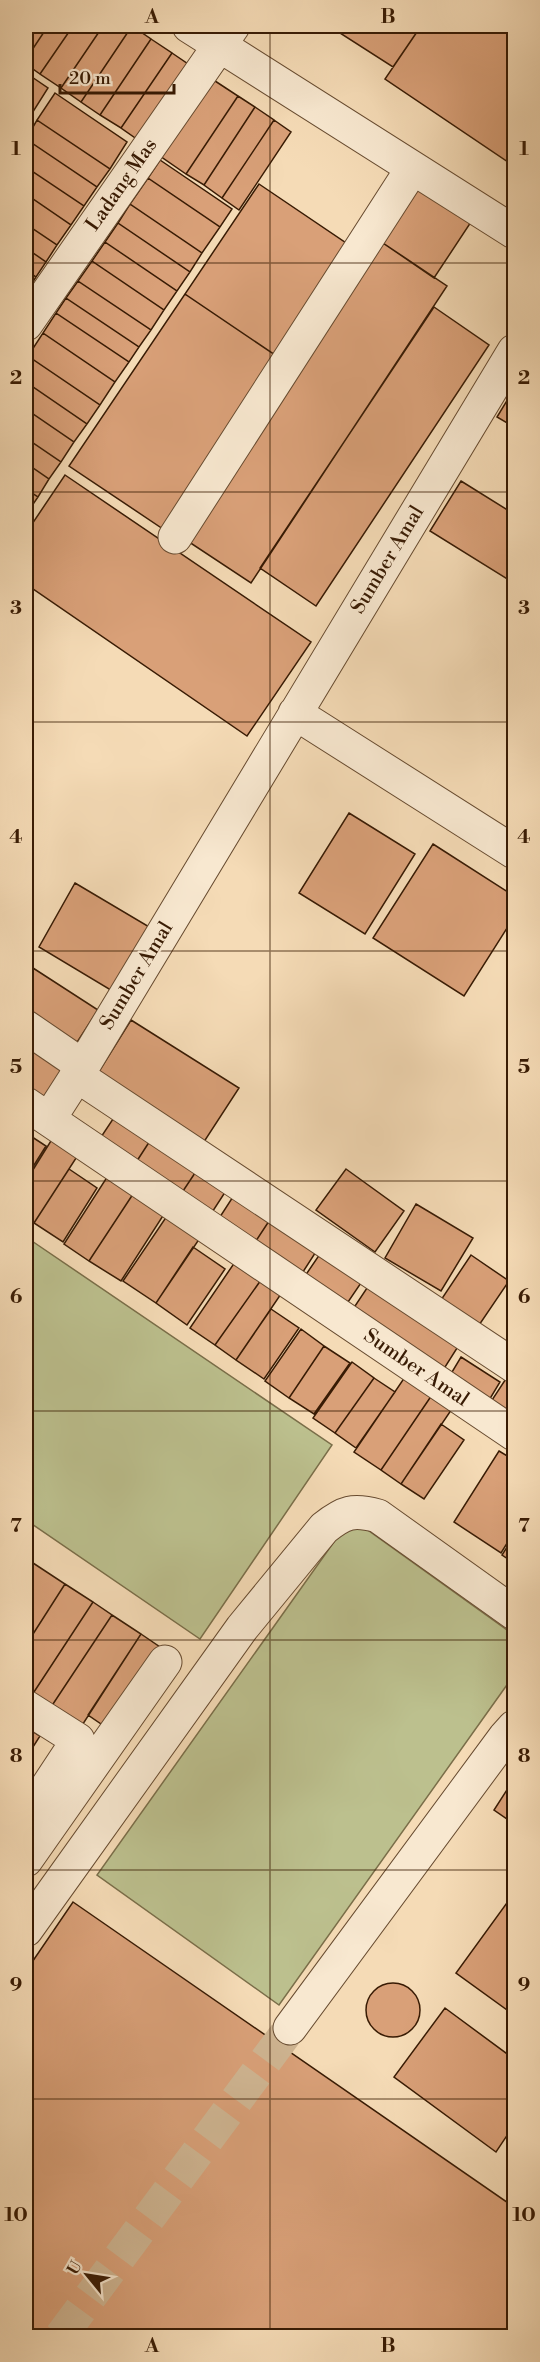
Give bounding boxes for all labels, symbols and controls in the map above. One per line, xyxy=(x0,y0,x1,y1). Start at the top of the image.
text: A xyxy=(144,5,160,30)
text: B xyxy=(380,5,396,30)
scale bar xyxy=(60,57,174,95)
text: 20 m xyxy=(69,67,111,90)
street label: Ladang Mas xyxy=(81,134,163,236)
text: 1 xyxy=(11,137,21,162)
text: 1 xyxy=(519,137,529,162)
text: 2 xyxy=(10,366,22,391)
text: 2 xyxy=(518,366,530,391)
street label: Sumber Amal xyxy=(346,501,430,619)
text: 3 xyxy=(10,596,22,621)
text: 3 xyxy=(518,596,530,621)
text: 4 xyxy=(9,825,23,850)
text: 4 xyxy=(517,825,531,850)
street label: Sumber Amal xyxy=(95,917,179,1035)
text: 5 xyxy=(10,1055,22,1080)
text: 5 xyxy=(518,1055,530,1080)
text: 6 xyxy=(10,1285,23,1310)
text: 6 xyxy=(518,1285,531,1310)
street label: Sumber Amal xyxy=(358,1324,474,1412)
text: 7 xyxy=(10,1514,22,1539)
text: 7 xyxy=(518,1514,530,1539)
text: 8 xyxy=(10,1744,23,1769)
text: 8 xyxy=(518,1744,531,1769)
text: 9 xyxy=(10,1973,22,1998)
text: 9 xyxy=(518,1973,530,1998)
text: 10 xyxy=(4,2203,28,2228)
text: 10 xyxy=(512,2203,536,2228)
north arrow xyxy=(57,2245,117,2305)
text: U xyxy=(63,2257,87,2278)
text: A xyxy=(144,2334,160,2359)
text: B xyxy=(380,2334,396,2359)

